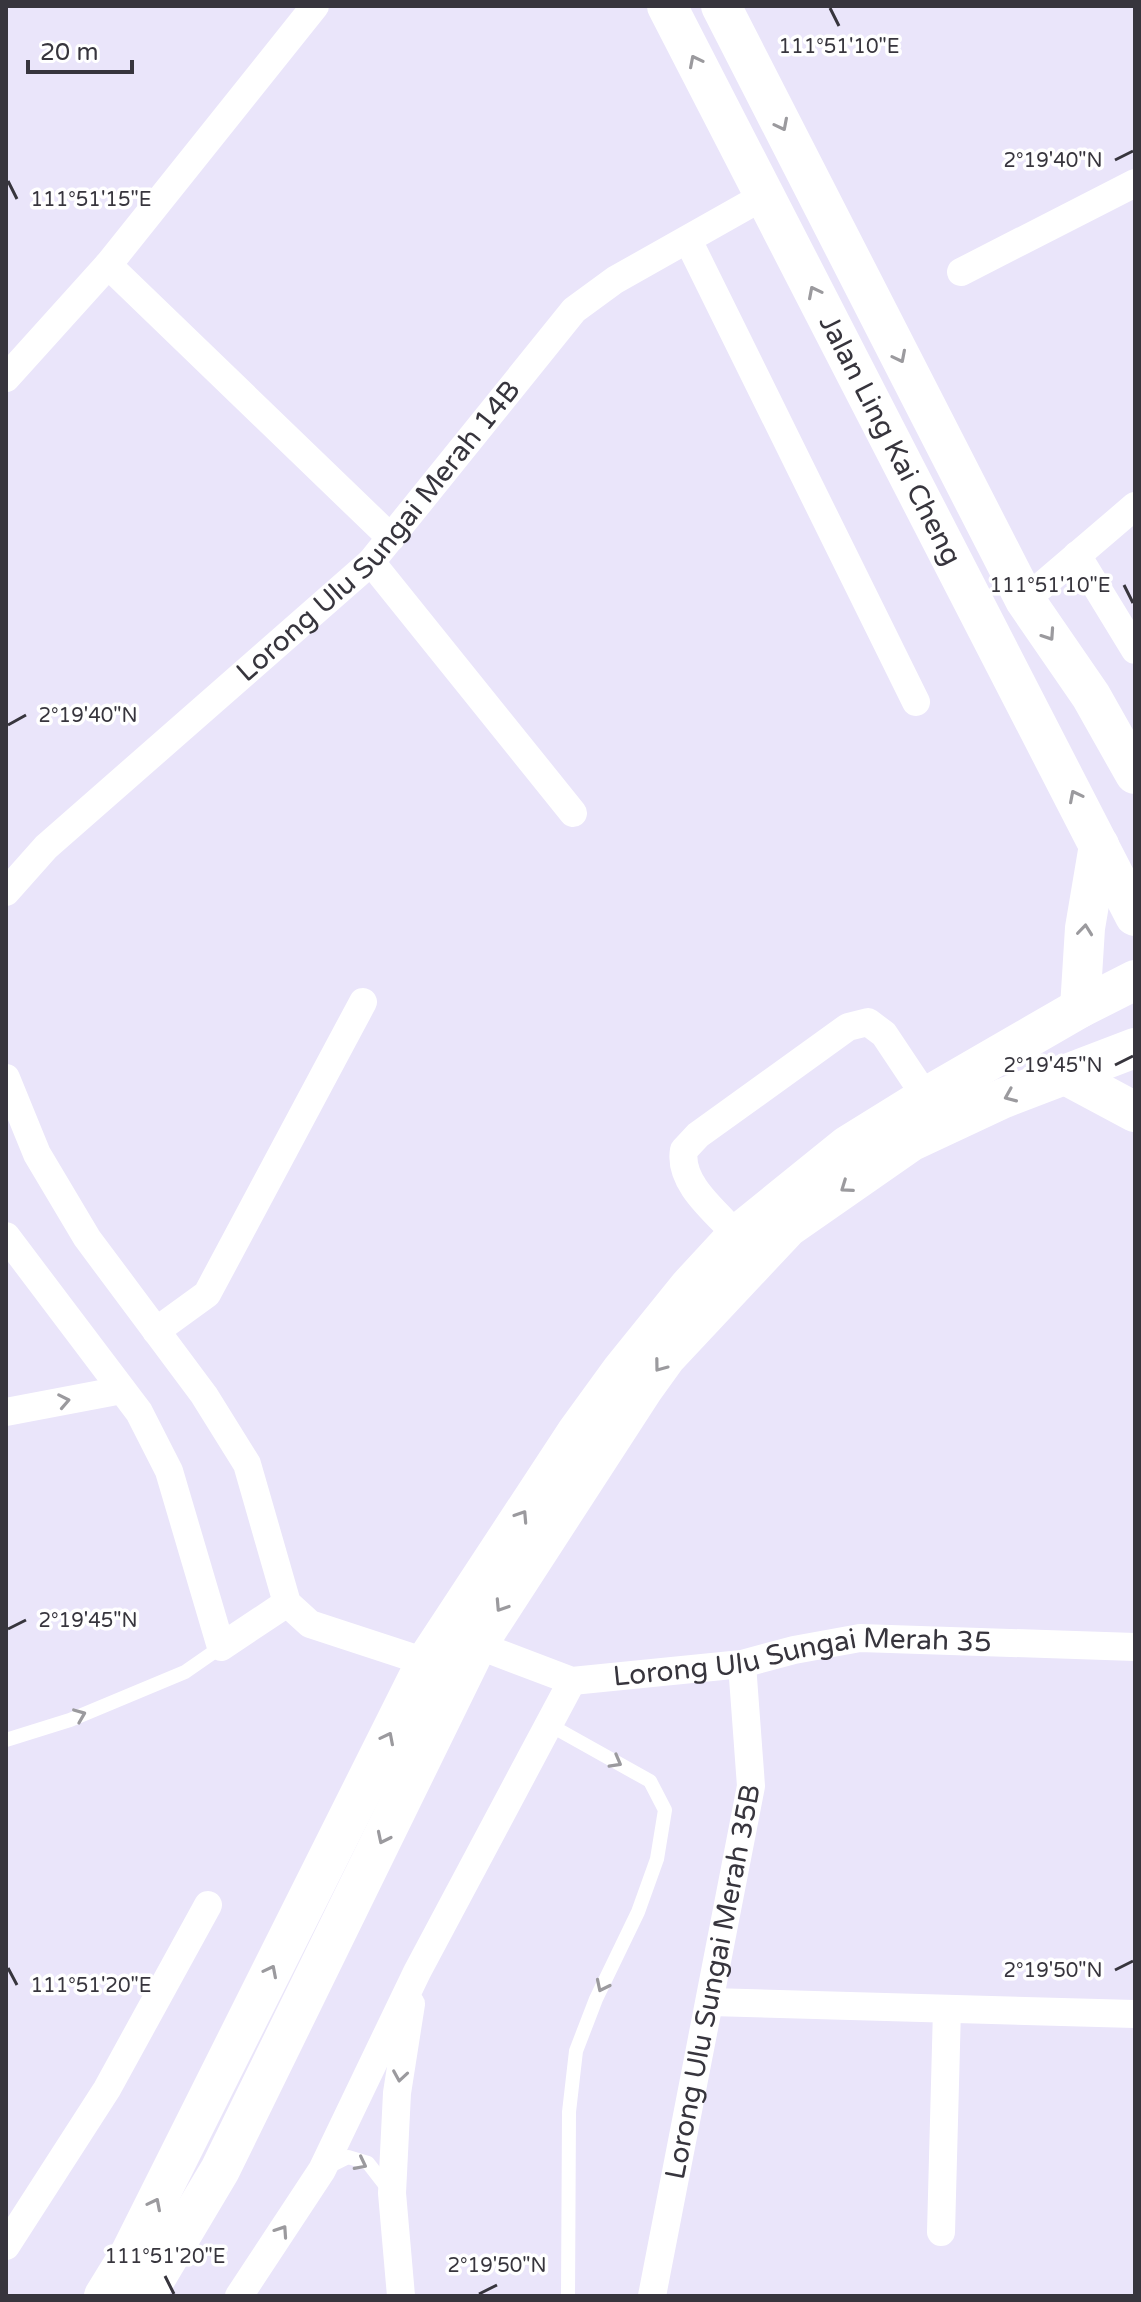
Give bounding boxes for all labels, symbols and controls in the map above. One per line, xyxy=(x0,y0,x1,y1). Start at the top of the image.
scale bar xyxy=(28,24,132,74)
text: 111°51'10"E xyxy=(779,35,899,59)
text: 20 m xyxy=(40,38,98,67)
one-way arrow xyxy=(690,54,705,69)
one-way arrow xyxy=(772,117,787,132)
text: 2°19'40"N xyxy=(1003,149,1103,173)
text: 111°51'15"E xyxy=(31,188,151,212)
one-way arrow xyxy=(808,285,823,300)
street label: Jalan Ling Kai Cheng xyxy=(812,309,969,571)
one-way arrow xyxy=(890,348,906,363)
street label: Lorong Ulu Sungai Merah 14B xyxy=(230,374,527,689)
text: 111°51'10"E xyxy=(990,574,1110,598)
one-way arrow xyxy=(1039,627,1054,641)
text: 2°19'40"N xyxy=(38,704,138,728)
one-way arrow xyxy=(1069,790,1085,805)
one-way arrow xyxy=(1077,923,1094,936)
text: 2°19'45"N xyxy=(1003,1054,1103,1078)
one-way arrow xyxy=(1004,1086,1018,1103)
one-way arrow xyxy=(841,1177,855,1192)
one-way arrow xyxy=(655,1357,669,1372)
one-way arrow xyxy=(57,1393,70,1410)
one-way arrow xyxy=(512,1511,527,1525)
one-way arrow xyxy=(495,1598,510,1612)
text: 2°19'45"N xyxy=(38,1609,138,1633)
street label: Lorong Ulu Sungai Merah 35 xyxy=(611,1621,992,1694)
one-way arrow xyxy=(72,1709,86,1725)
one-way arrow xyxy=(378,1732,393,1747)
one-way arrow xyxy=(607,1752,622,1768)
street label: Lorong Ulu Sungai Merah 35B xyxy=(658,1782,768,2182)
one-way arrow xyxy=(378,1830,393,1845)
text: 2°19'50"N xyxy=(1003,1959,1103,1983)
one-way arrow xyxy=(262,1965,278,1979)
text: 111°51'20"E xyxy=(31,1974,151,1998)
one-way arrow xyxy=(596,1977,612,1992)
one-way arrow xyxy=(392,2069,409,2083)
one-way arrow xyxy=(353,2154,367,2169)
one-way arrow xyxy=(146,2197,161,2212)
one-way arrow xyxy=(272,2225,287,2240)
text: 111°51'20"E xyxy=(105,2245,225,2269)
text: 2°19'50"N xyxy=(447,2254,547,2278)

